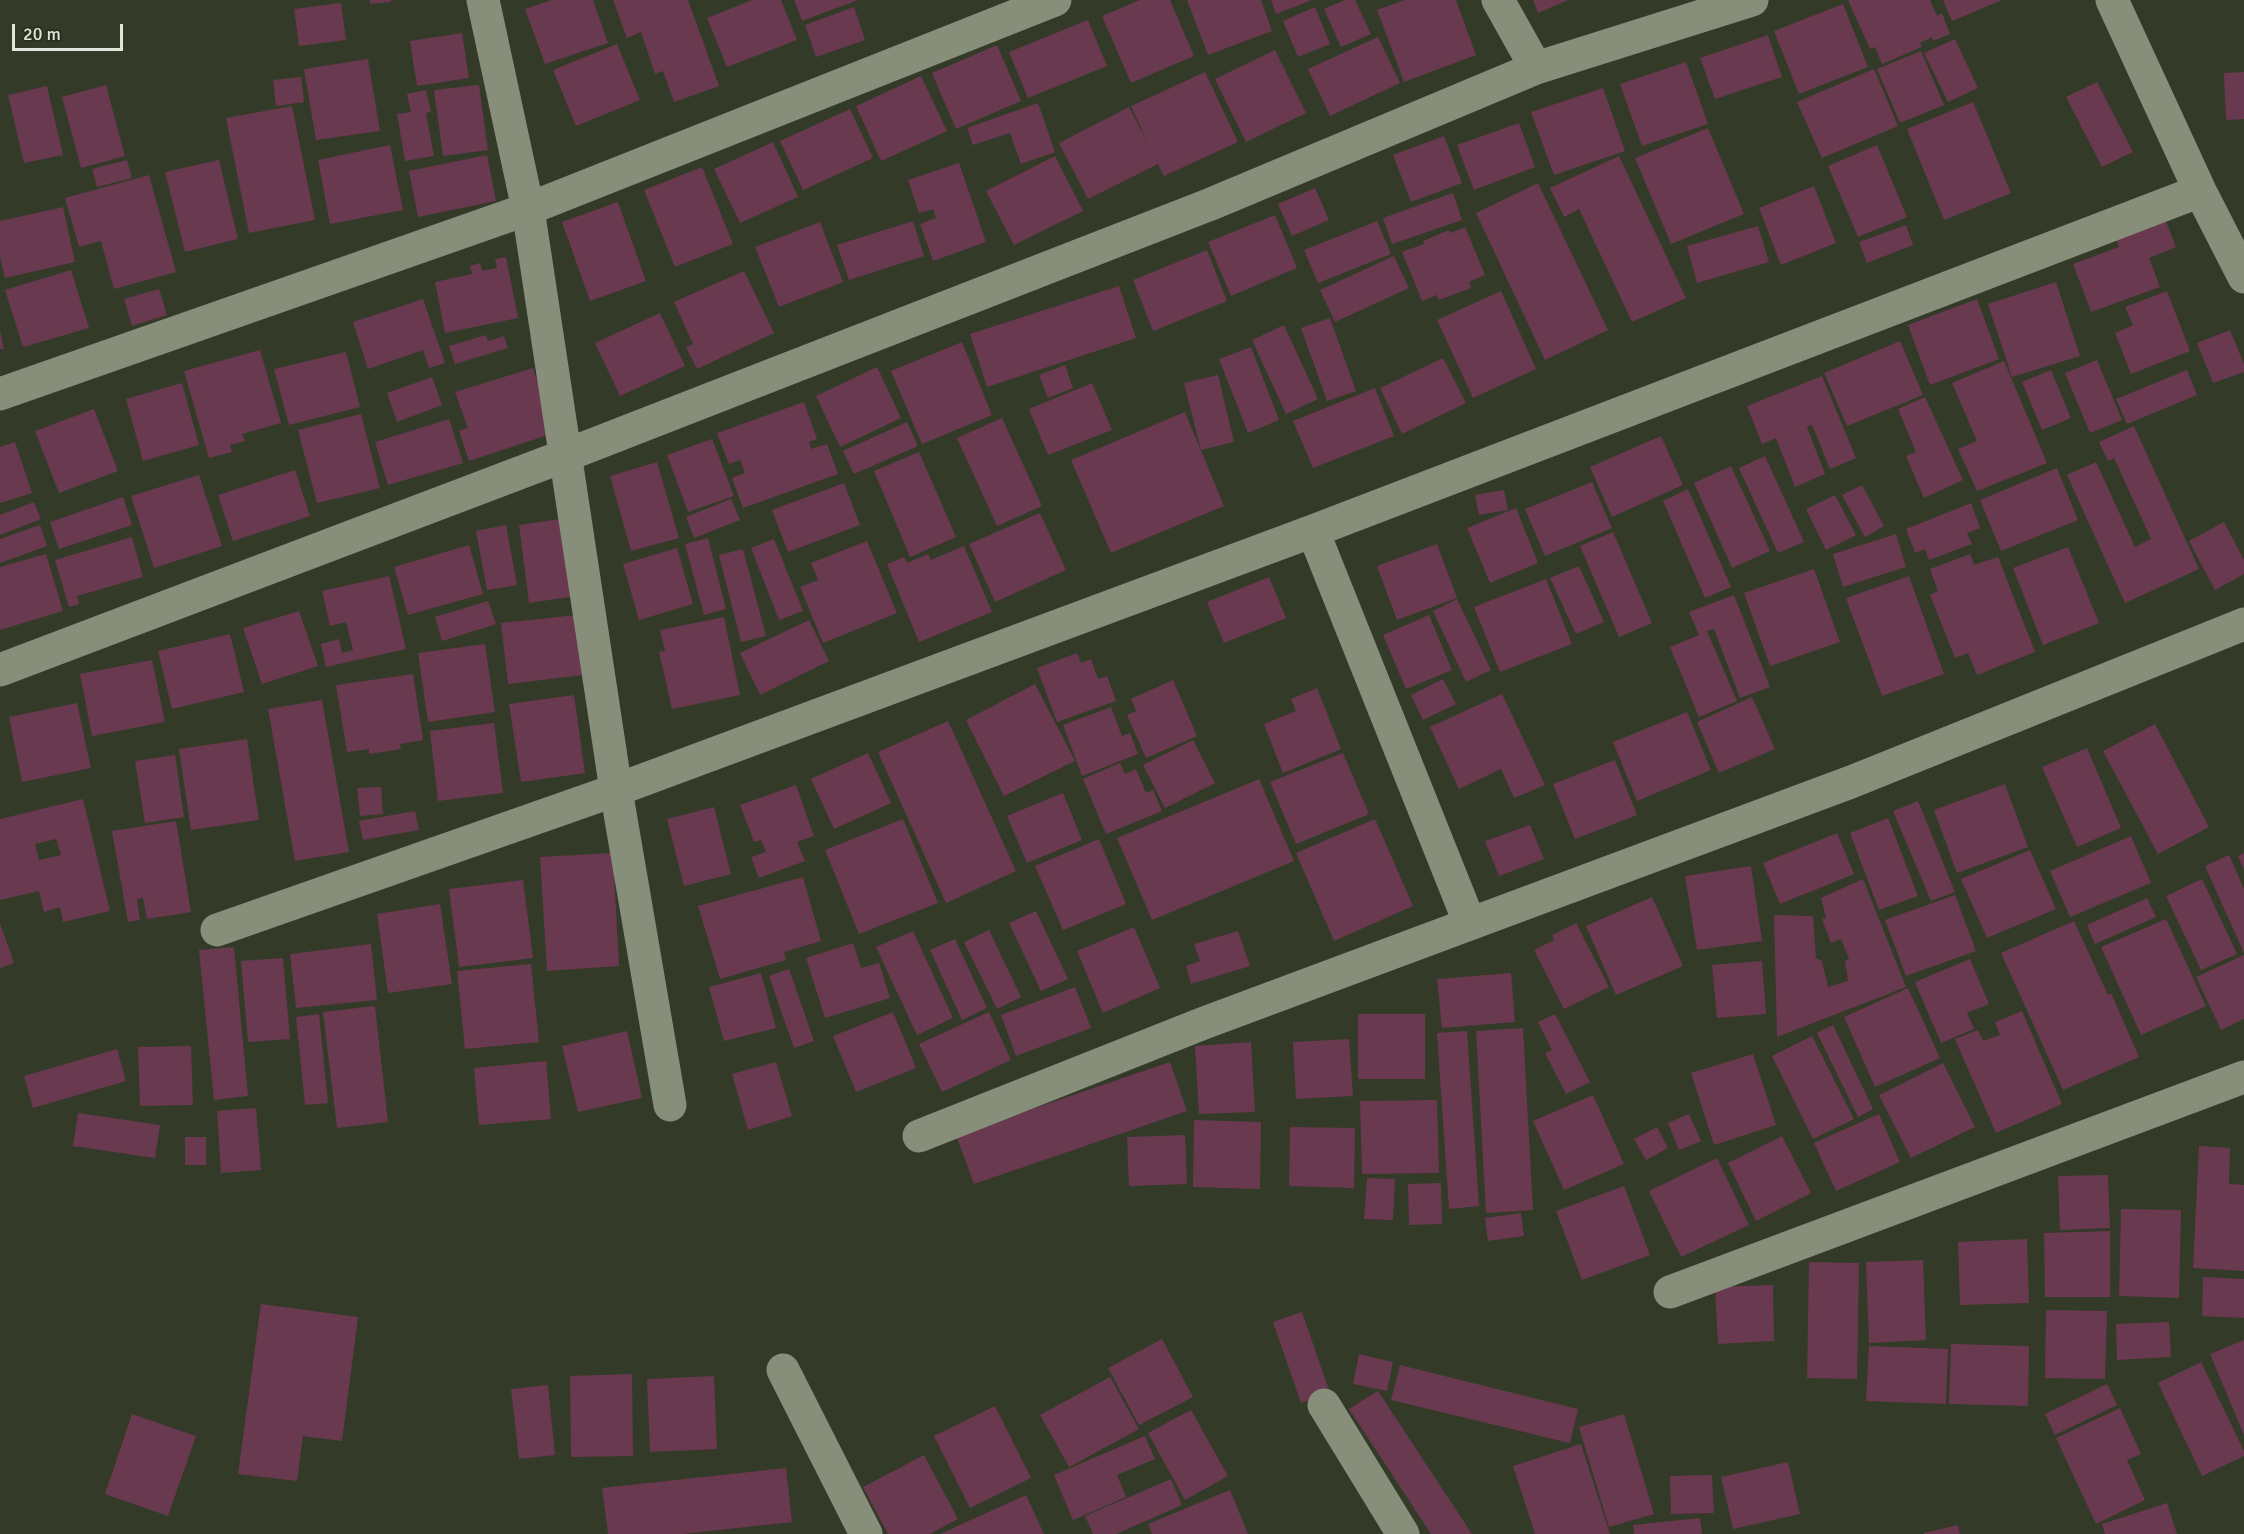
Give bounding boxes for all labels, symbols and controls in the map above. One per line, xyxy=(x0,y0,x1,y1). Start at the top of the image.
scale bar xyxy=(15,12,126,50)
text: 20 m xyxy=(23,23,61,45)

